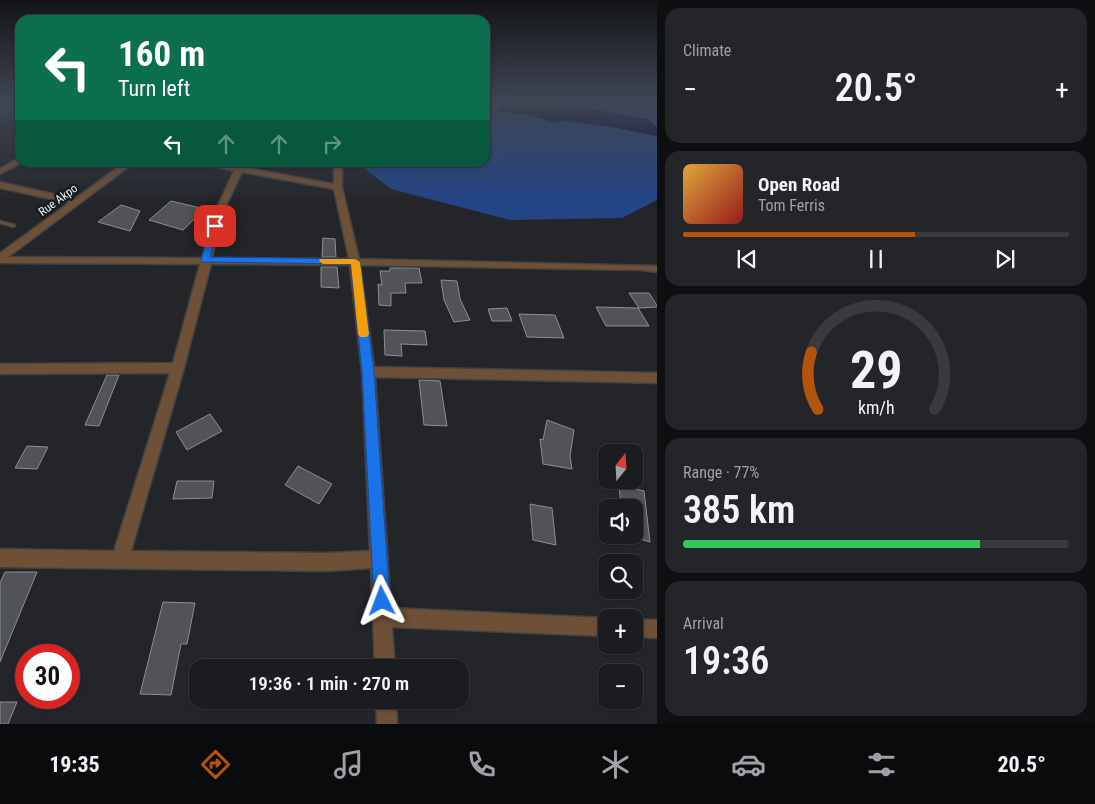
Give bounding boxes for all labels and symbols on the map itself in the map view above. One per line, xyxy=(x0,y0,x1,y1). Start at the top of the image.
street label: Rue Akpo xyxy=(36,181,80,219)
pin xyxy=(194,205,236,247)
north arrow xyxy=(598,444,642,489)
position arrow xyxy=(355,574,407,626)
speed limit sign: 30 xyxy=(15,644,80,709)

